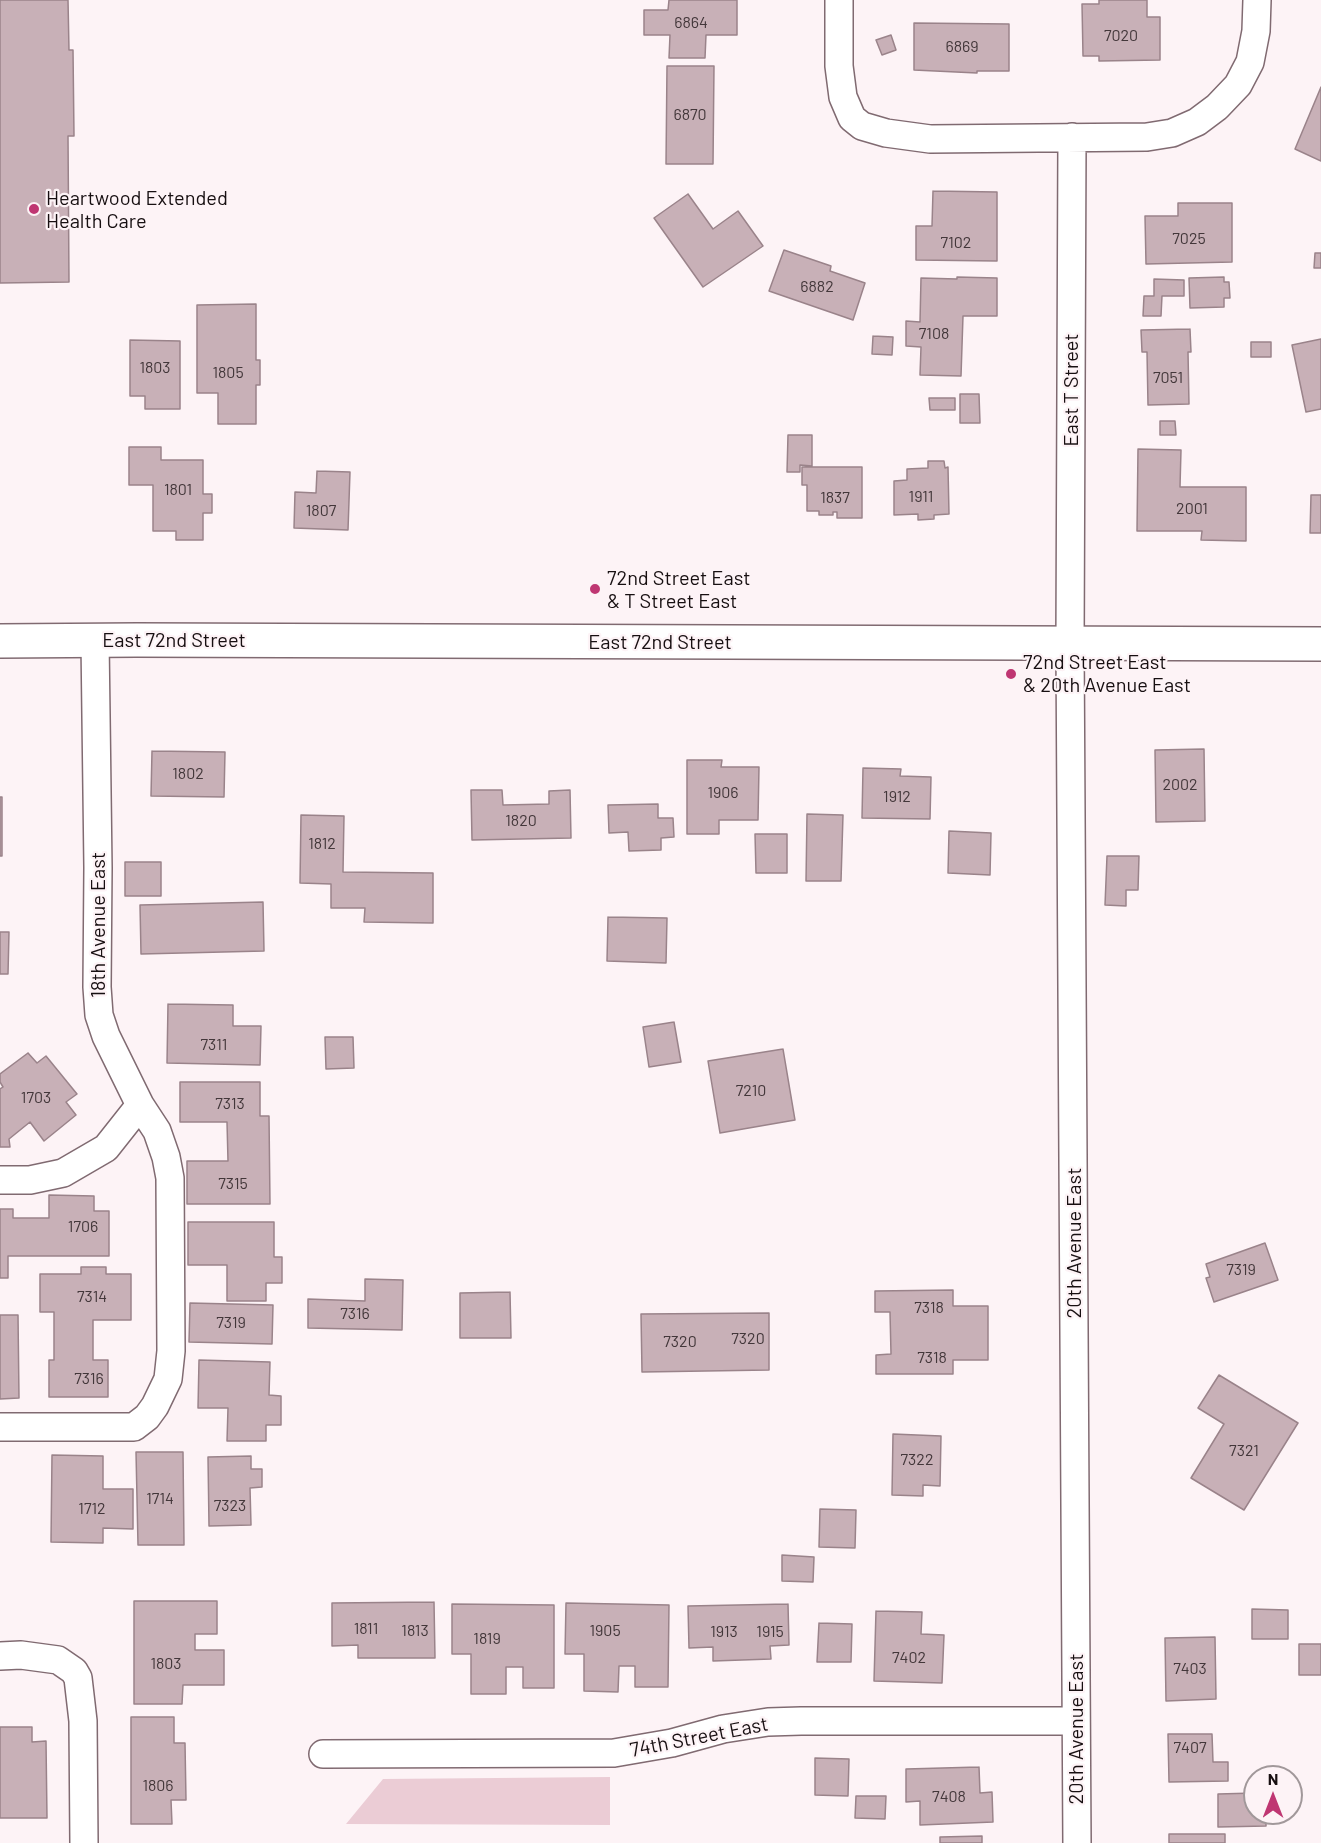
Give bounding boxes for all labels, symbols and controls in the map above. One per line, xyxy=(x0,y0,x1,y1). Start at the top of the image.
house number: 6864 xyxy=(674,13,708,33)
house number: 7020 xyxy=(1104,26,1138,46)
house number: 6869 xyxy=(945,37,979,57)
house number: 6870 xyxy=(673,105,707,125)
place label: Heartwood Extended Health Care xyxy=(46,186,228,233)
marker: Heartwood Extended Health Care xyxy=(27,202,41,216)
house number: 7025 xyxy=(1172,229,1206,249)
house number: 7102 xyxy=(941,233,971,253)
house number: 6882 xyxy=(800,277,834,297)
house number: 7108 xyxy=(919,324,949,344)
street label: East T Street xyxy=(1059,333,1083,447)
house number: 1803 xyxy=(139,358,171,378)
house number: 1805 xyxy=(212,363,244,383)
house number: 7051 xyxy=(1153,368,1183,388)
house number: 1801 xyxy=(164,480,192,500)
house number: 1911 xyxy=(909,487,933,507)
house number: 1837 xyxy=(820,488,850,508)
house number: 2001 xyxy=(1176,499,1208,519)
house number: 1807 xyxy=(306,501,336,521)
place label: 72nd Street East & T Street East xyxy=(607,566,751,613)
marker: 72nd Street East & T Street East xyxy=(588,582,602,596)
street label: East 72nd Street xyxy=(102,628,246,652)
street label: East 72nd Street xyxy=(588,630,732,654)
place label: 72nd Street East & 20th Avenue East xyxy=(1023,650,1191,697)
marker: 72nd Street East & 20th Avenue East xyxy=(1004,667,1018,681)
house number: 1802 xyxy=(172,764,204,784)
house number: 2002 xyxy=(1162,775,1198,795)
house number: 1906 xyxy=(707,783,739,803)
house number: 1912 xyxy=(883,787,911,807)
house number: 1820 xyxy=(505,811,537,831)
house number: 1812 xyxy=(308,834,336,854)
street label: 18th Avenue East xyxy=(86,852,110,998)
house number: 7311 xyxy=(201,1035,227,1055)
house number: 7210 xyxy=(736,1081,766,1101)
house number: 1703 xyxy=(21,1088,51,1108)
house number: 7313 xyxy=(215,1094,245,1114)
street label: 20th Avenue East xyxy=(1062,1168,1086,1318)
house number: 7315 xyxy=(218,1174,248,1194)
house number: 1706 xyxy=(68,1217,98,1237)
house number: 7319 xyxy=(1226,1260,1256,1280)
house number: 7314 xyxy=(77,1287,107,1307)
house number: 7318 xyxy=(914,1298,944,1318)
house number: 7316 xyxy=(340,1304,370,1324)
house number: 7319 xyxy=(216,1313,246,1333)
house number: 7320 xyxy=(731,1329,765,1349)
house number: 7320 xyxy=(663,1332,697,1352)
house number: 7318 xyxy=(917,1348,947,1368)
house number: 7316 xyxy=(74,1369,104,1389)
house number: 7321 xyxy=(1229,1441,1259,1461)
house number: 7322 xyxy=(901,1450,933,1470)
house number: 1714 xyxy=(146,1489,174,1509)
house number: 7323 xyxy=(214,1496,246,1516)
house number: 1712 xyxy=(78,1499,106,1519)
house number: 1811 xyxy=(354,1619,378,1639)
house number: 1813 xyxy=(401,1621,429,1641)
house number: 1905 xyxy=(589,1621,621,1641)
house number: 1913 xyxy=(710,1622,738,1642)
house number: 1915 xyxy=(756,1622,784,1642)
house number: 1819 xyxy=(473,1629,501,1649)
house number: 7402 xyxy=(892,1648,926,1668)
house number: 1803 xyxy=(150,1654,182,1674)
street label: 20th Avenue East xyxy=(1064,1654,1088,1804)
house number: 7403 xyxy=(1173,1659,1207,1679)
street label: 74th Street East xyxy=(628,1712,770,1762)
house number: 7407 xyxy=(1174,1738,1206,1758)
north arrow xyxy=(1243,1765,1303,1825)
text: N xyxy=(1268,1769,1278,1788)
house number: 1806 xyxy=(142,1776,174,1796)
house number: 7408 xyxy=(932,1787,966,1807)

